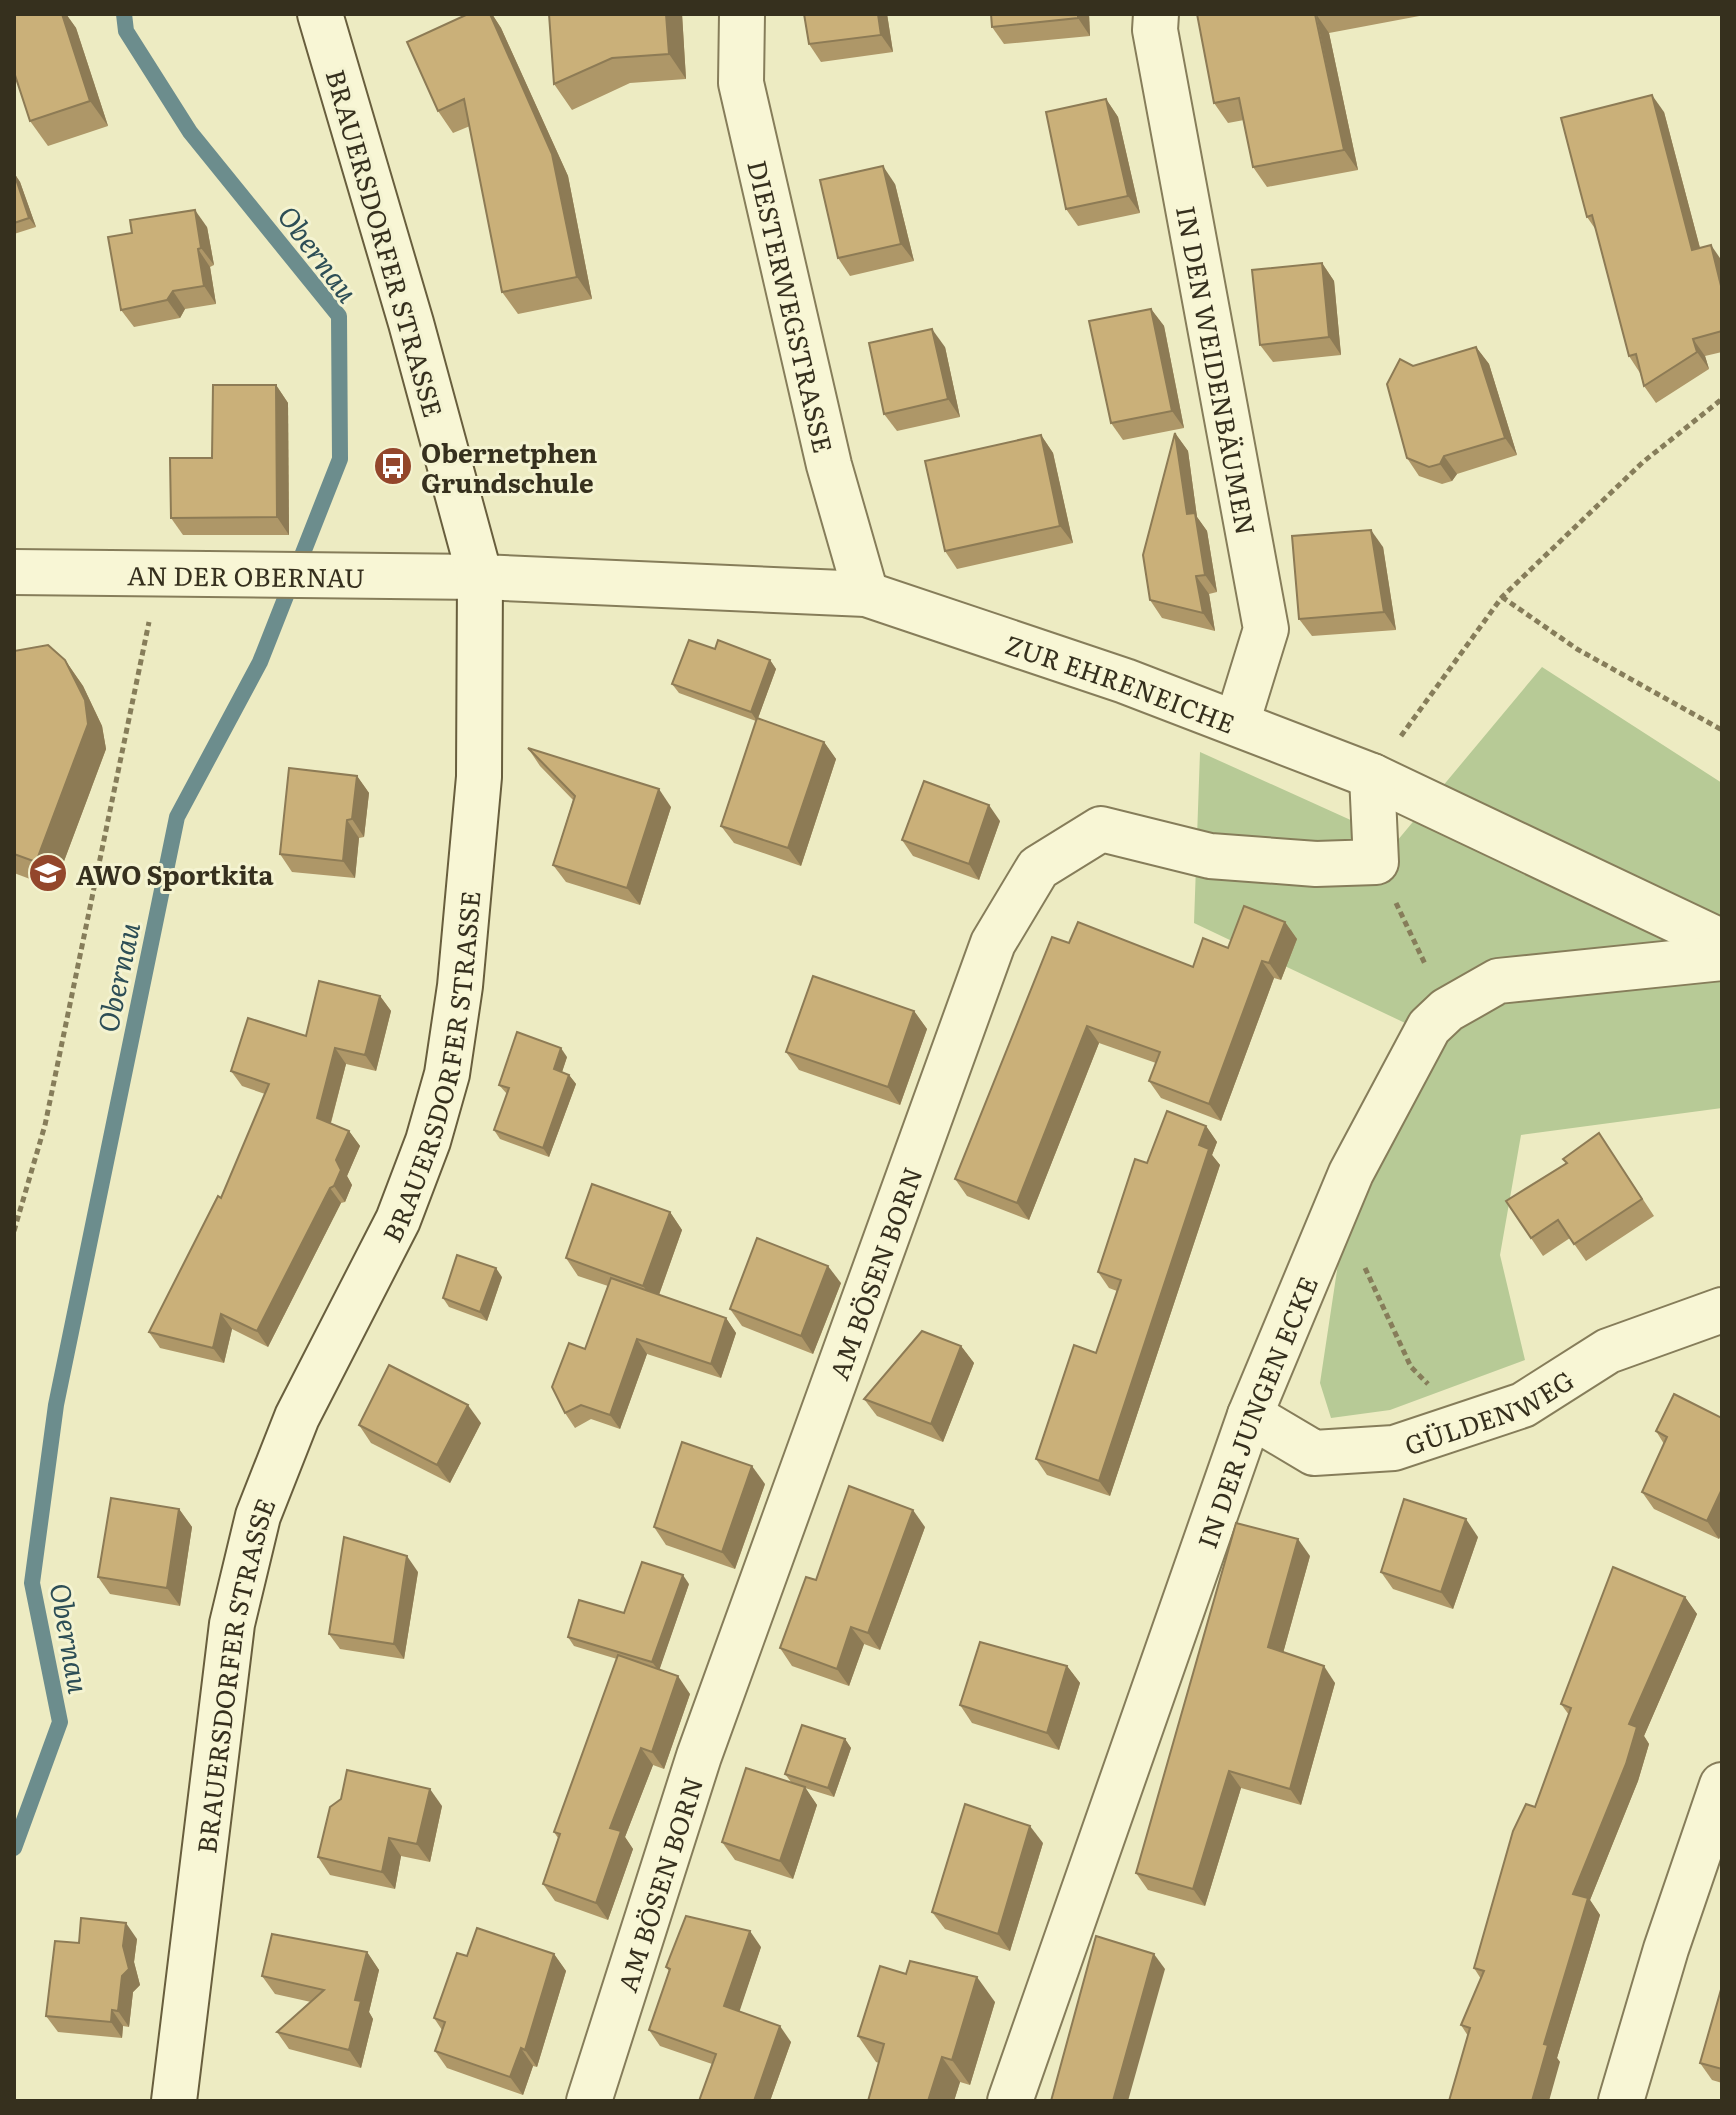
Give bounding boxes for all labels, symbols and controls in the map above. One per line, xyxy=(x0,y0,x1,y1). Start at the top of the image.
street label: BRAUERSDORFER STRASSE xyxy=(318,65,454,421)
street label: DIESTERWEGSTRASSE xyxy=(740,156,845,456)
water label: Obernau xyxy=(269,196,370,310)
street label: IN DEN WEIDENBÄUMEN xyxy=(1168,202,1268,538)
place label: Obernetphen Grundschule xyxy=(421,432,597,501)
bus stop icon: Obernetphen Grundschule xyxy=(372,445,414,487)
street label: AN DER OBERNAU xyxy=(127,554,365,595)
street label: ZUR EHRENEICHE xyxy=(1001,623,1241,741)
school or university icon: AWO Sportkita xyxy=(27,852,69,894)
place label: AWO Sportkita xyxy=(76,854,274,893)
street label: BRAUERSDORFER STRASSE xyxy=(371,889,488,1248)
water label: Obernau xyxy=(85,918,149,1036)
street label: AM BÖSEN BORN xyxy=(817,1161,930,1385)
street label: IN DER JUNGEN ECKE xyxy=(1186,1269,1326,1553)
street label: GÜLDENWEG xyxy=(1399,1359,1580,1463)
street label: BRAUERSDORFER STRASSE xyxy=(185,1492,283,1855)
water label: Obernau xyxy=(41,1580,101,1697)
street label: AM BÖSEN BORN xyxy=(606,1771,711,1996)

